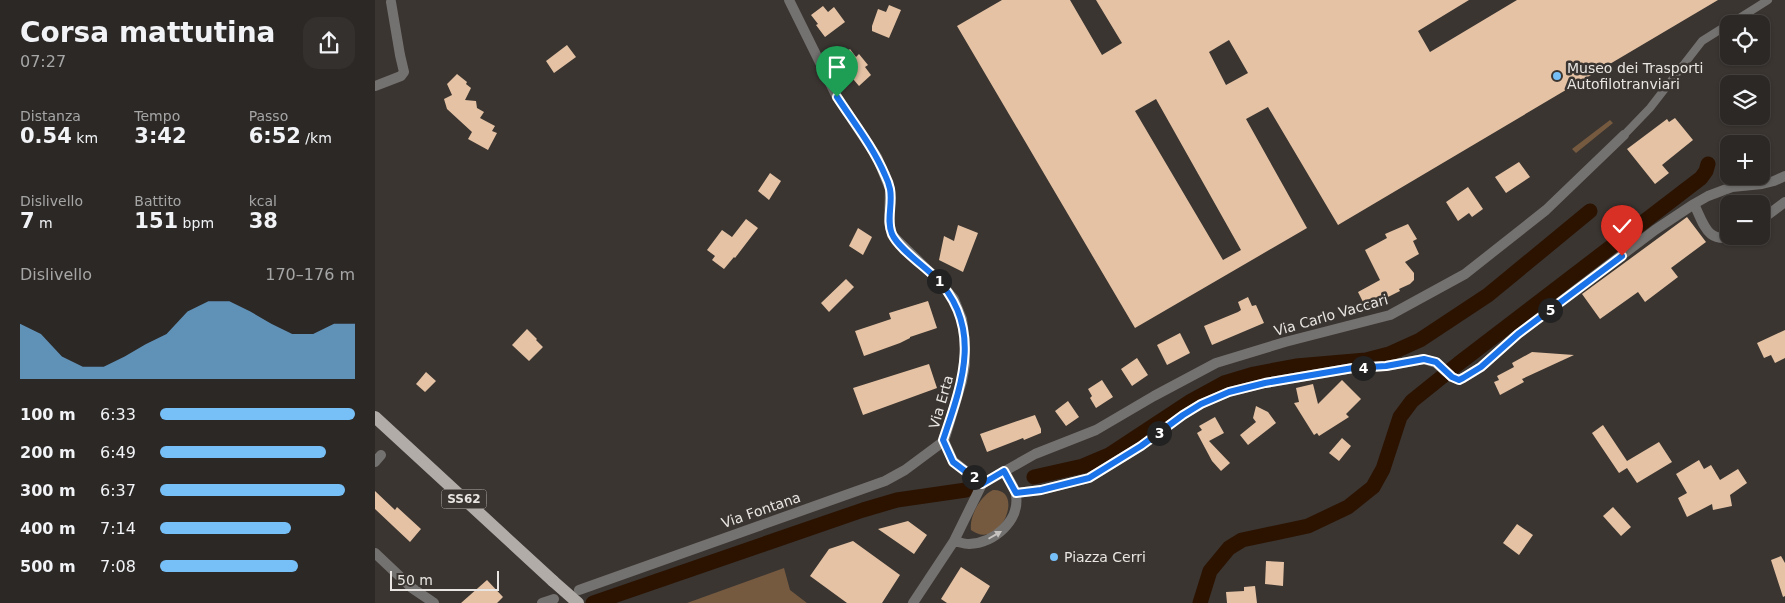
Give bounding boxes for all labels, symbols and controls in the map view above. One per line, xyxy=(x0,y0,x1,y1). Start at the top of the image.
map controls xyxy=(1720,15,1770,245)
button: locate xyxy=(1720,15,1770,65)
text: Corsa mattutina xyxy=(20,16,276,49)
button: share xyxy=(303,17,355,69)
pin xyxy=(816,46,858,97)
text: 07:27 xyxy=(20,52,66,71)
icon: arrive xyxy=(823,53,851,81)
place label: Museo dei Trasporti Autofilotranviari xyxy=(1567,60,1703,92)
marker: Museo dei Trasporti Autofilotranviari xyxy=(1551,70,1563,82)
button: layers xyxy=(1720,75,1770,125)
text: Distanza xyxy=(20,108,81,124)
text: Tempo xyxy=(134,108,180,124)
text: Passo xyxy=(249,108,288,124)
text: 0.54 xyxy=(20,124,72,148)
text: 3:42 xyxy=(134,124,187,148)
text: 6:52 xyxy=(249,124,301,148)
text: km xyxy=(72,130,98,146)
text: /km xyxy=(301,130,332,146)
button: + xyxy=(1720,135,1770,185)
text: Dislivello xyxy=(20,193,83,209)
text: Battito xyxy=(134,193,181,209)
text: kcal xyxy=(249,193,277,209)
button: − xyxy=(1720,195,1770,245)
pin xyxy=(1601,205,1643,256)
text: 7 xyxy=(20,209,35,233)
text: 151 xyxy=(134,209,178,233)
text: 38 xyxy=(249,209,278,233)
icon: check xyxy=(1608,212,1636,240)
text: m xyxy=(35,215,53,231)
text: bpm xyxy=(178,215,214,231)
text: Dislivello xyxy=(20,265,92,284)
text: 170–176 m xyxy=(265,265,355,284)
pin: 1 xyxy=(927,268,951,294)
text: 1 xyxy=(935,273,944,289)
street label: Via Carlo Vaccari xyxy=(1272,291,1390,339)
pin: 5 xyxy=(1537,298,1563,322)
text: 5 xyxy=(1546,302,1555,318)
pin: 4 xyxy=(1351,356,1375,380)
text: 4 xyxy=(1359,360,1368,376)
street label: Via Erta xyxy=(926,373,956,431)
text: 100 m xyxy=(20,405,76,424)
text: 6:33 xyxy=(100,405,136,424)
pin: 3 xyxy=(1147,420,1171,446)
text: 3 xyxy=(1155,425,1164,441)
text: 200 m xyxy=(20,443,76,462)
text: 6:49 xyxy=(100,443,136,462)
pin: 2 xyxy=(961,464,987,490)
text: 2 xyxy=(970,469,979,485)
text: 300 m xyxy=(20,481,76,500)
text: 6:37 xyxy=(100,481,136,500)
road number: SS62 xyxy=(441,489,487,508)
street label: Via Fontana xyxy=(719,489,803,531)
text: 400 m xyxy=(20,519,76,538)
text: 7:14 xyxy=(100,519,136,538)
one-way arrow xyxy=(988,530,1001,539)
place label: Piazza Cerri xyxy=(1064,549,1146,565)
marker: Piazza Cerri xyxy=(1048,551,1060,563)
text: 500 m xyxy=(20,557,76,576)
text: 7:08 xyxy=(100,557,136,576)
scale bar xyxy=(390,568,499,591)
text: 50 m xyxy=(397,572,433,588)

